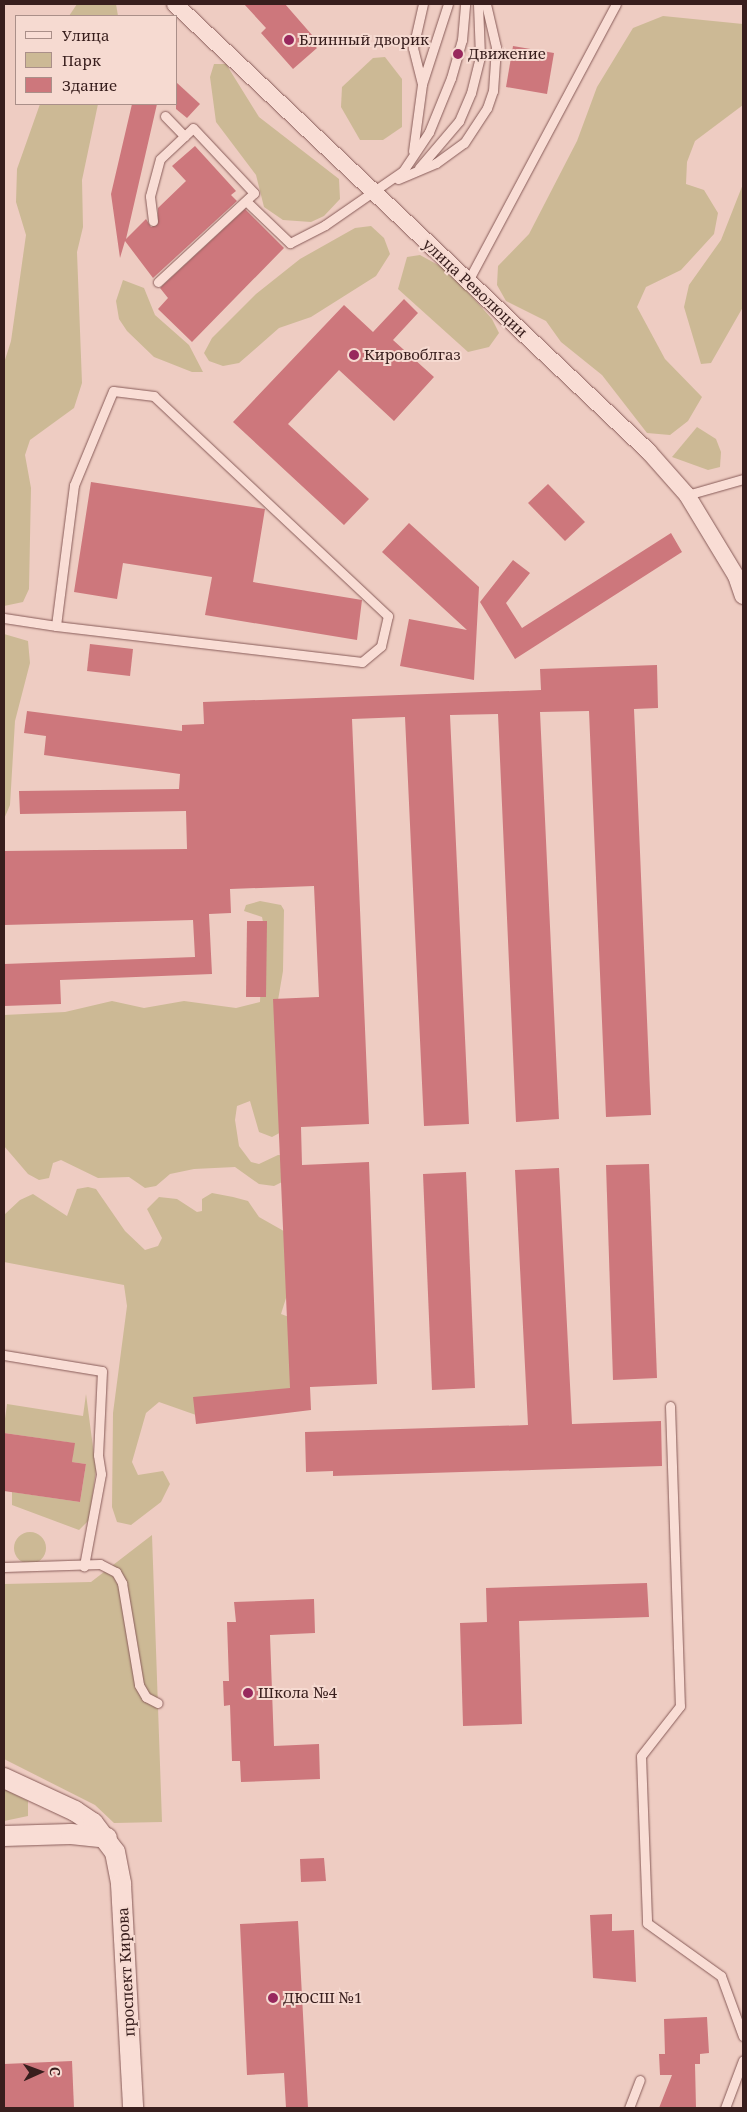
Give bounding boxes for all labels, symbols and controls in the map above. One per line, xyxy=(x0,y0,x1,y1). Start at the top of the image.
legend xyxy=(15,15,178,105)
text: Улица xyxy=(62,25,110,45)
place label: Блинный дворик xyxy=(299,31,429,49)
marker: Блинный дворик xyxy=(283,34,295,46)
place label: Движение xyxy=(468,45,546,63)
marker: Движение xyxy=(452,48,464,60)
text: Парк xyxy=(62,50,101,70)
text: Здание xyxy=(62,75,117,95)
street label: улица Революции xyxy=(419,235,531,341)
place label: Кировоблгаз xyxy=(364,346,461,364)
marker: Кировоблгаз xyxy=(348,349,360,361)
place label: Школа №4 xyxy=(258,1684,337,1702)
marker: Школа №4 xyxy=(242,1687,254,1699)
street label: проспект Кирова xyxy=(114,1907,138,2037)
place label: ДЮСШ №1 xyxy=(283,1989,362,2007)
marker: ДЮСШ №1 xyxy=(267,1992,279,2004)
north arrow xyxy=(15,2047,65,2097)
text: С xyxy=(46,2067,65,2076)

